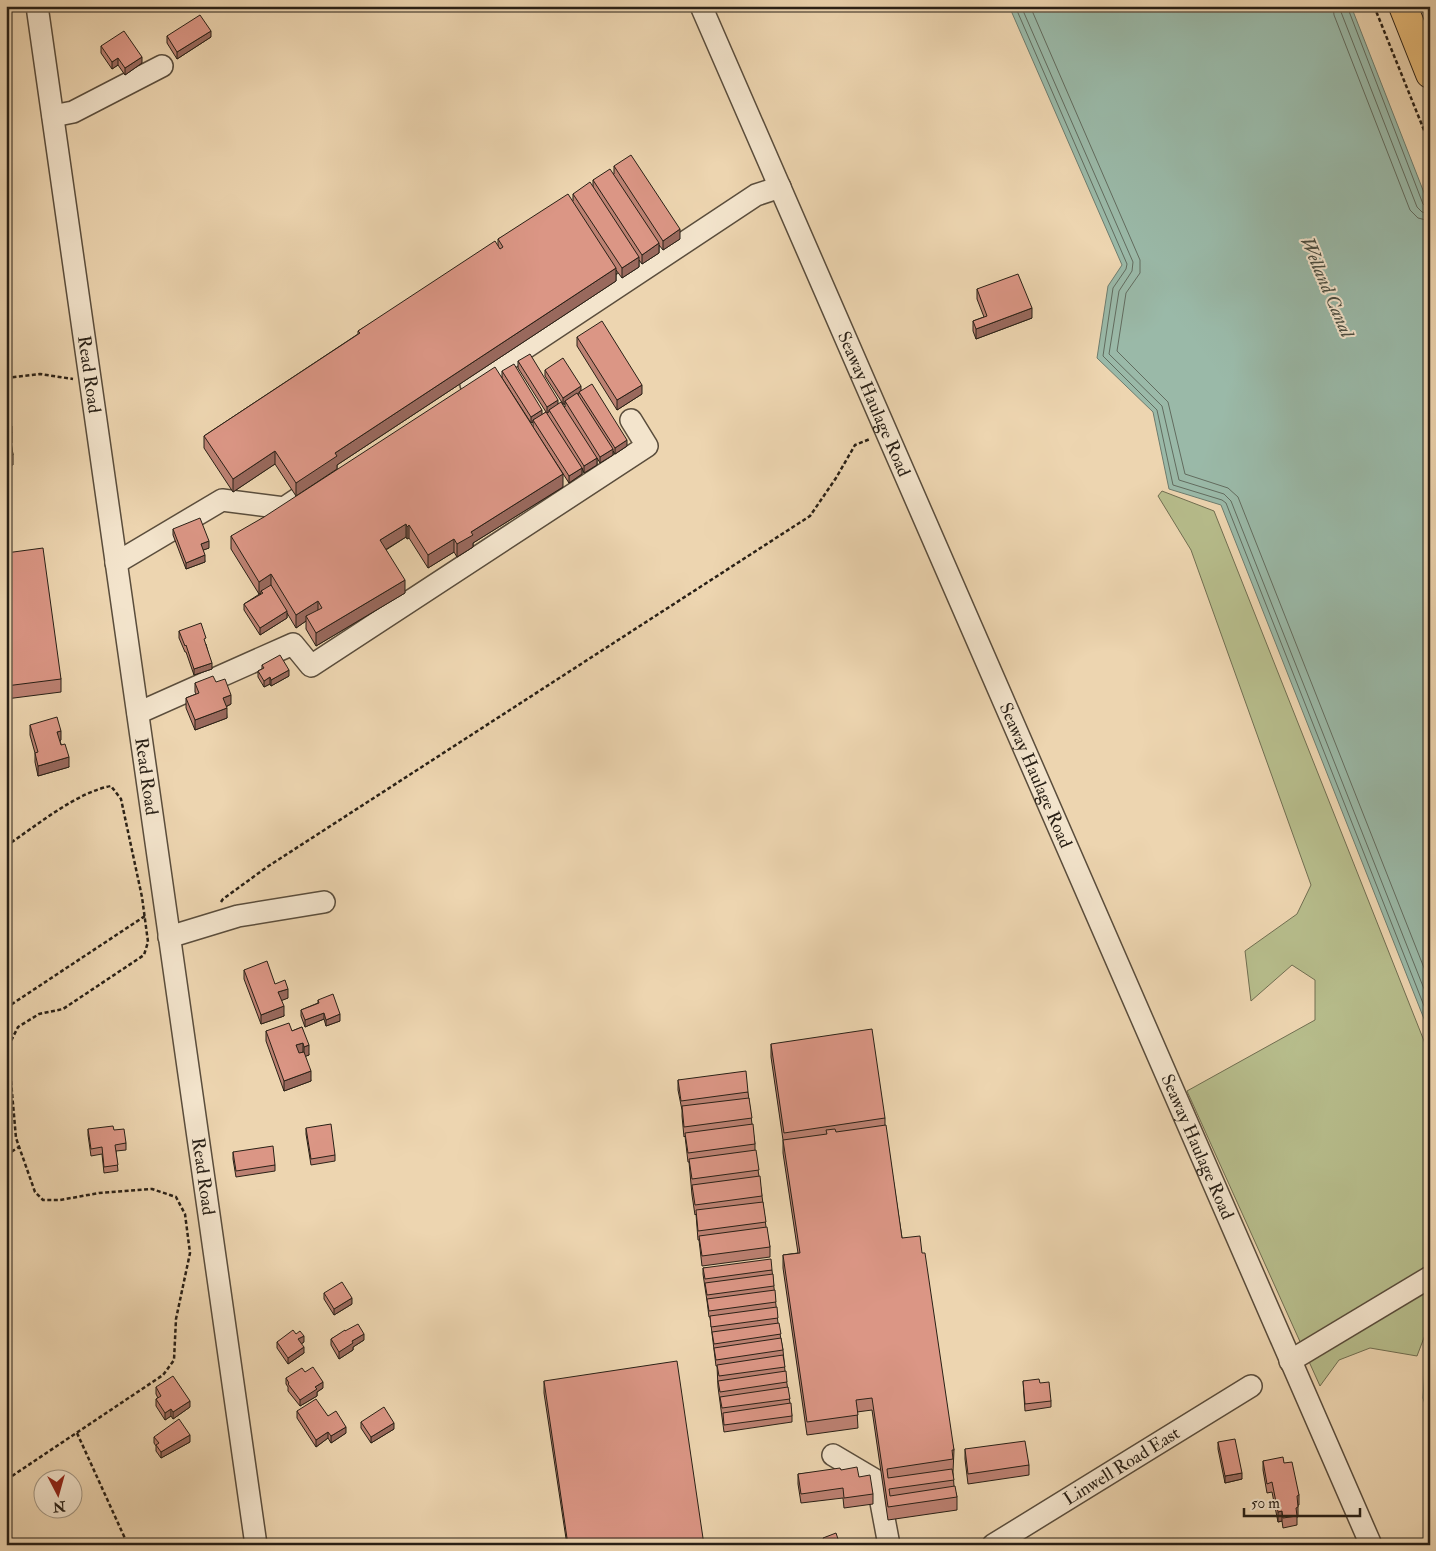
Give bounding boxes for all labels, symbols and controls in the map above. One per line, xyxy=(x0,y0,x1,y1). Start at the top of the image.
water label: Welland Canal xyxy=(1295,233,1360,342)
street label: Seaway Haulage Road xyxy=(833,328,916,480)
street label: Read Road xyxy=(73,334,106,415)
street label: Seaway Haulage Road xyxy=(994,699,1078,852)
street label: Read Road xyxy=(130,736,164,817)
street label: Seaway Haulage Road xyxy=(1156,1070,1239,1223)
street label: Read Road xyxy=(187,1136,220,1217)
street label: Linwell Road East xyxy=(1059,1421,1184,1510)
north arrow xyxy=(32,1468,82,1518)
scale bar xyxy=(1244,1486,1360,1518)
text: 50 m xyxy=(1251,1494,1280,1513)
text: N xyxy=(52,1497,67,1516)

